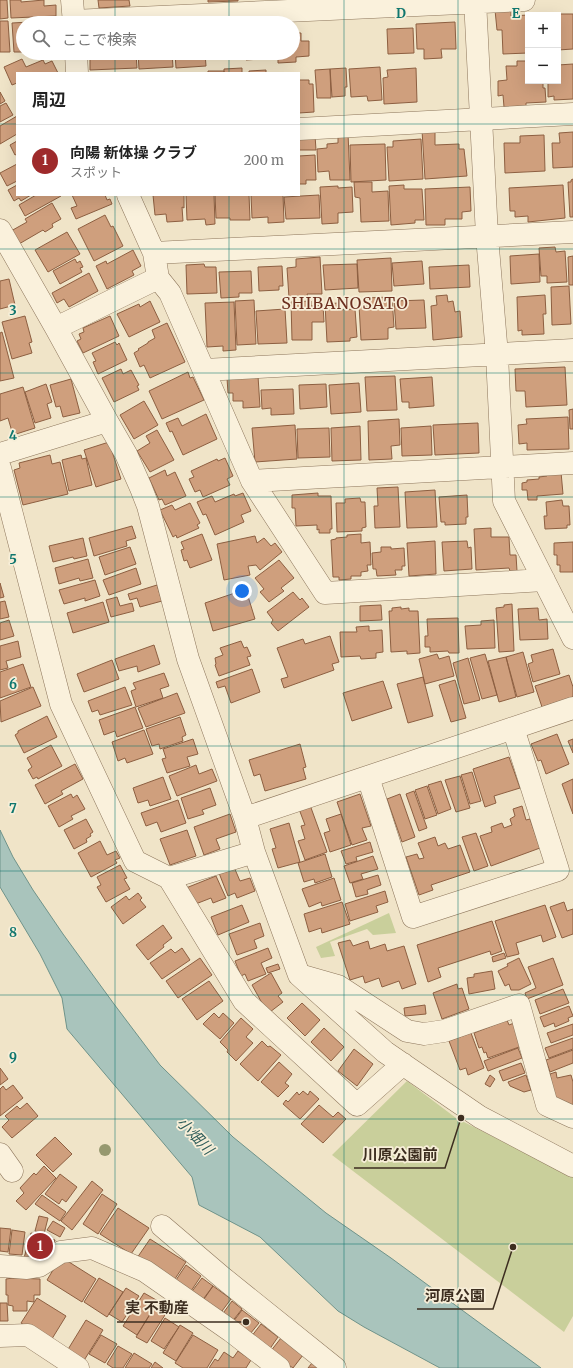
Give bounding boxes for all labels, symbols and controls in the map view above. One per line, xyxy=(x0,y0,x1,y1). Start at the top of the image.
text: D xyxy=(396,5,406,22)
text: E xyxy=(512,5,521,22)
map controls xyxy=(525,12,561,84)
button: + xyxy=(525,12,561,48)
search box xyxy=(16,16,300,60)
icon: search xyxy=(30,27,52,49)
text: ここで検索 xyxy=(62,30,137,49)
button: − xyxy=(525,48,561,84)
text: 周辺 xyxy=(32,89,66,111)
text: 向陽 新体操 クラブ xyxy=(70,143,197,162)
text: 1 xyxy=(42,152,48,169)
text: 200 m xyxy=(244,152,284,169)
text: スポット xyxy=(70,164,122,181)
district label: SHIBANOSATO xyxy=(281,293,409,313)
text: 3 xyxy=(9,302,17,319)
text: 4 xyxy=(9,427,18,444)
text: 5 xyxy=(9,551,17,568)
your location xyxy=(232,581,252,601)
text: 6 xyxy=(9,676,17,693)
text: 7 xyxy=(9,800,17,817)
text: 8 xyxy=(9,924,17,941)
text: 9 xyxy=(9,1049,17,1066)
water label: 小畑川 xyxy=(173,1113,219,1160)
callout: 川原公園前 xyxy=(354,1141,445,1168)
text: 川原公園前 xyxy=(362,1145,438,1164)
pin: 1 xyxy=(27,1231,53,1261)
callout: 河原公園 xyxy=(417,1282,493,1309)
text: 河原公園 xyxy=(425,1286,485,1305)
callout: 実 不動産 xyxy=(117,1295,196,1322)
text: 実 不動産 xyxy=(125,1298,189,1317)

